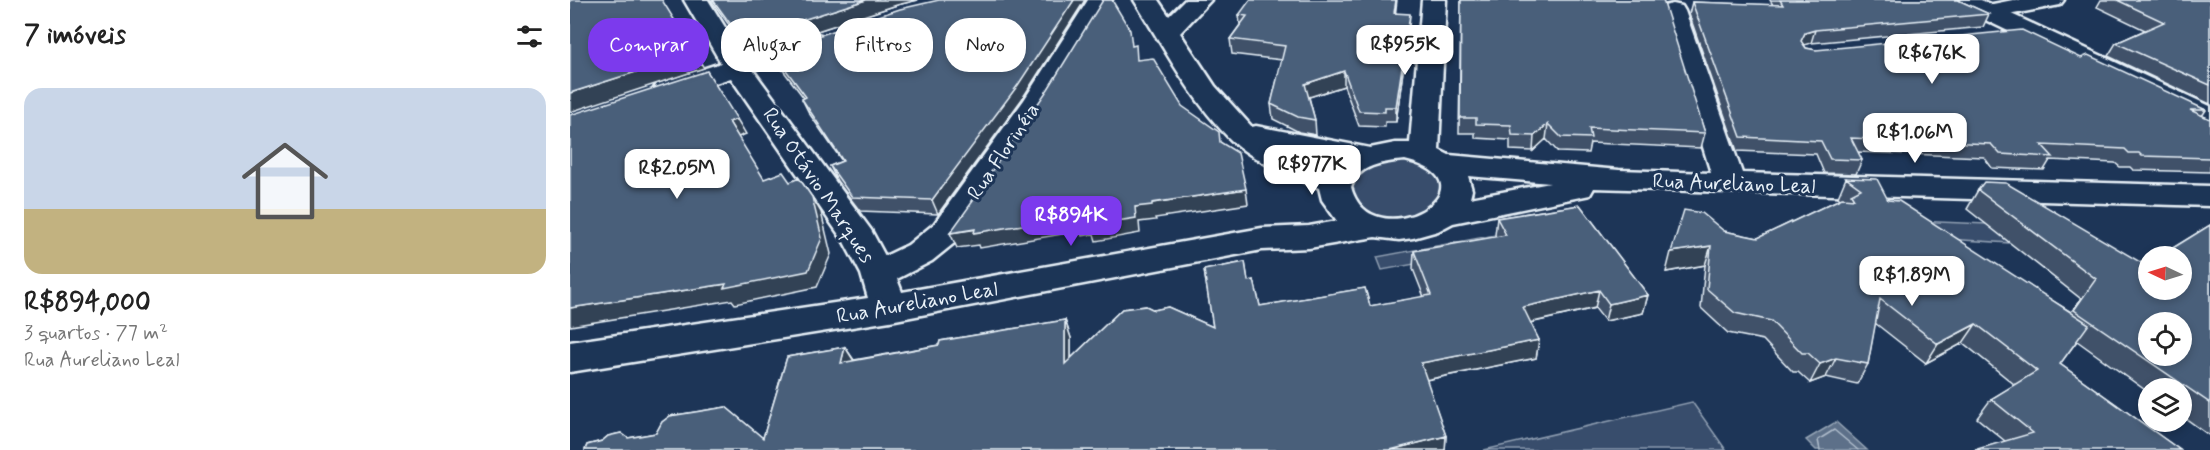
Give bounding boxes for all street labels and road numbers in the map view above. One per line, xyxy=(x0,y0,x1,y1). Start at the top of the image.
street label: Rua Florinéia xyxy=(961,97,1047,206)
street label: Rua Otávio Marques xyxy=(756,102,881,269)
street label: Rua Aureliano Leal xyxy=(1652,167,1816,201)
street label: Rua Aureliano Leal xyxy=(834,275,1000,331)

